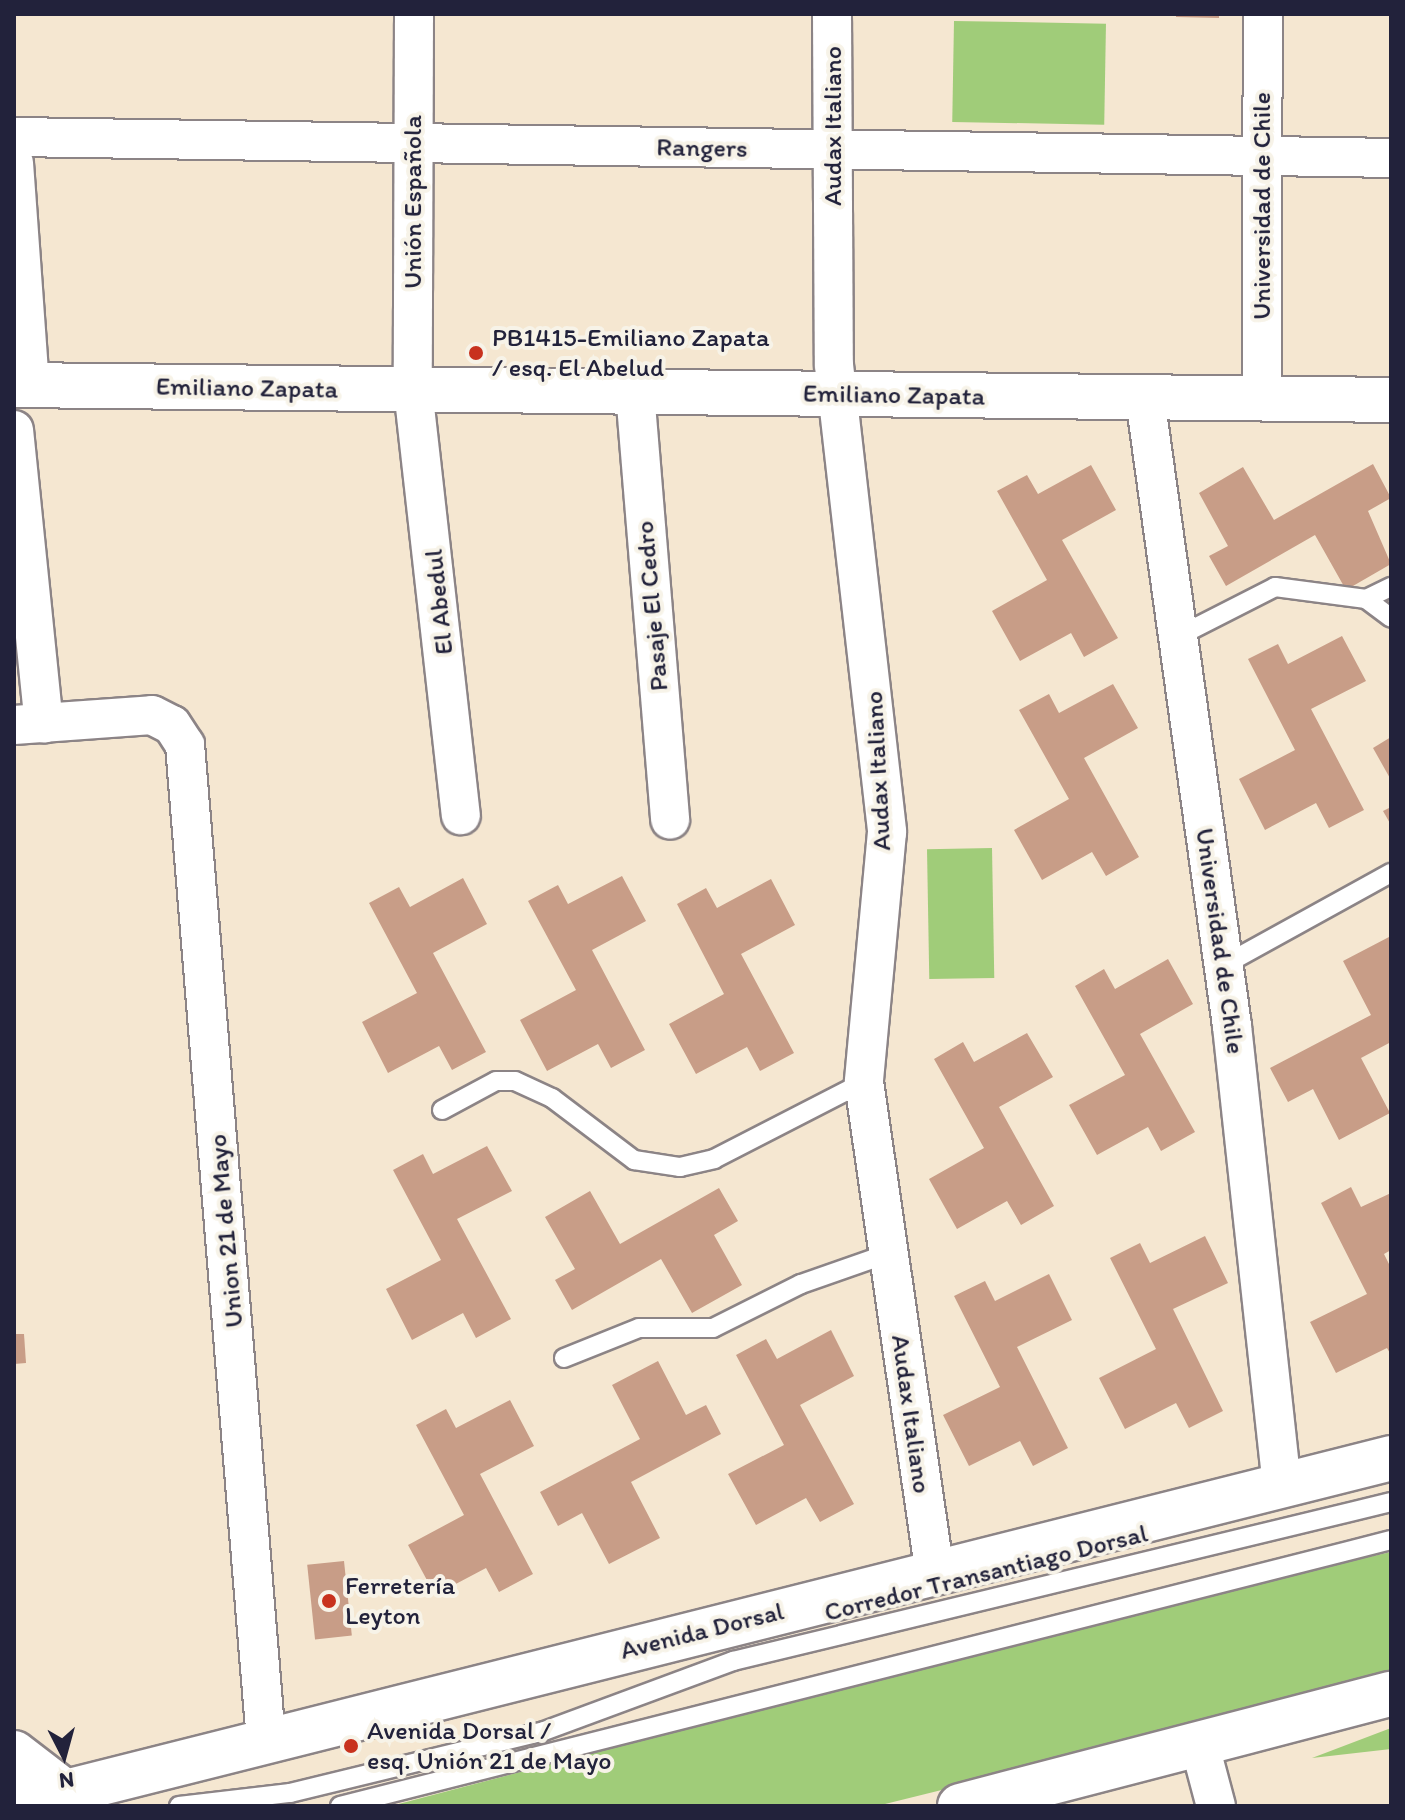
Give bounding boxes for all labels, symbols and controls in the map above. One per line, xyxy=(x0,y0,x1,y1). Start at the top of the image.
street label: Audax Italiano xyxy=(817,44,849,208)
street label: Universidad de Chile xyxy=(1246,92,1278,320)
street label: Unión Española xyxy=(397,116,429,288)
street label: Rangers xyxy=(656,132,748,164)
place label: PB1415-Emiliano Zapata / esq. El Abelud xyxy=(492,322,769,384)
marker: PB1415-Emiliano Zapata / esq. El Abelud xyxy=(467,344,485,362)
street label: Emiliano Zapata xyxy=(156,371,338,405)
street label: Emiliano Zapata xyxy=(803,378,985,412)
street label: Pasaje El Cedro xyxy=(629,520,675,692)
street label: El Abedul xyxy=(418,548,460,656)
street label: Audax Italiano xyxy=(858,688,898,854)
street label: Universidad de Chile xyxy=(1189,826,1251,1056)
street label: Union 21 de Mayo xyxy=(202,1133,250,1329)
street label: Audax Italiano xyxy=(884,1330,938,1498)
street label: Corredor Transantiago Dorsal xyxy=(822,1518,1150,1628)
place label: Ferretería Leyton xyxy=(345,1570,455,1632)
marker: Ferretería Leyton xyxy=(320,1592,338,1610)
street label: Avenida Dorsal xyxy=(617,1596,787,1666)
place label: Avenida Dorsal / esq. Unión 21 de Mayo xyxy=(367,1715,611,1776)
north arrow xyxy=(24,1716,104,1796)
marker: Avenida Dorsal / esq. Unión 21 de Mayo xyxy=(342,1737,360,1755)
text: N xyxy=(58,1766,75,1795)

